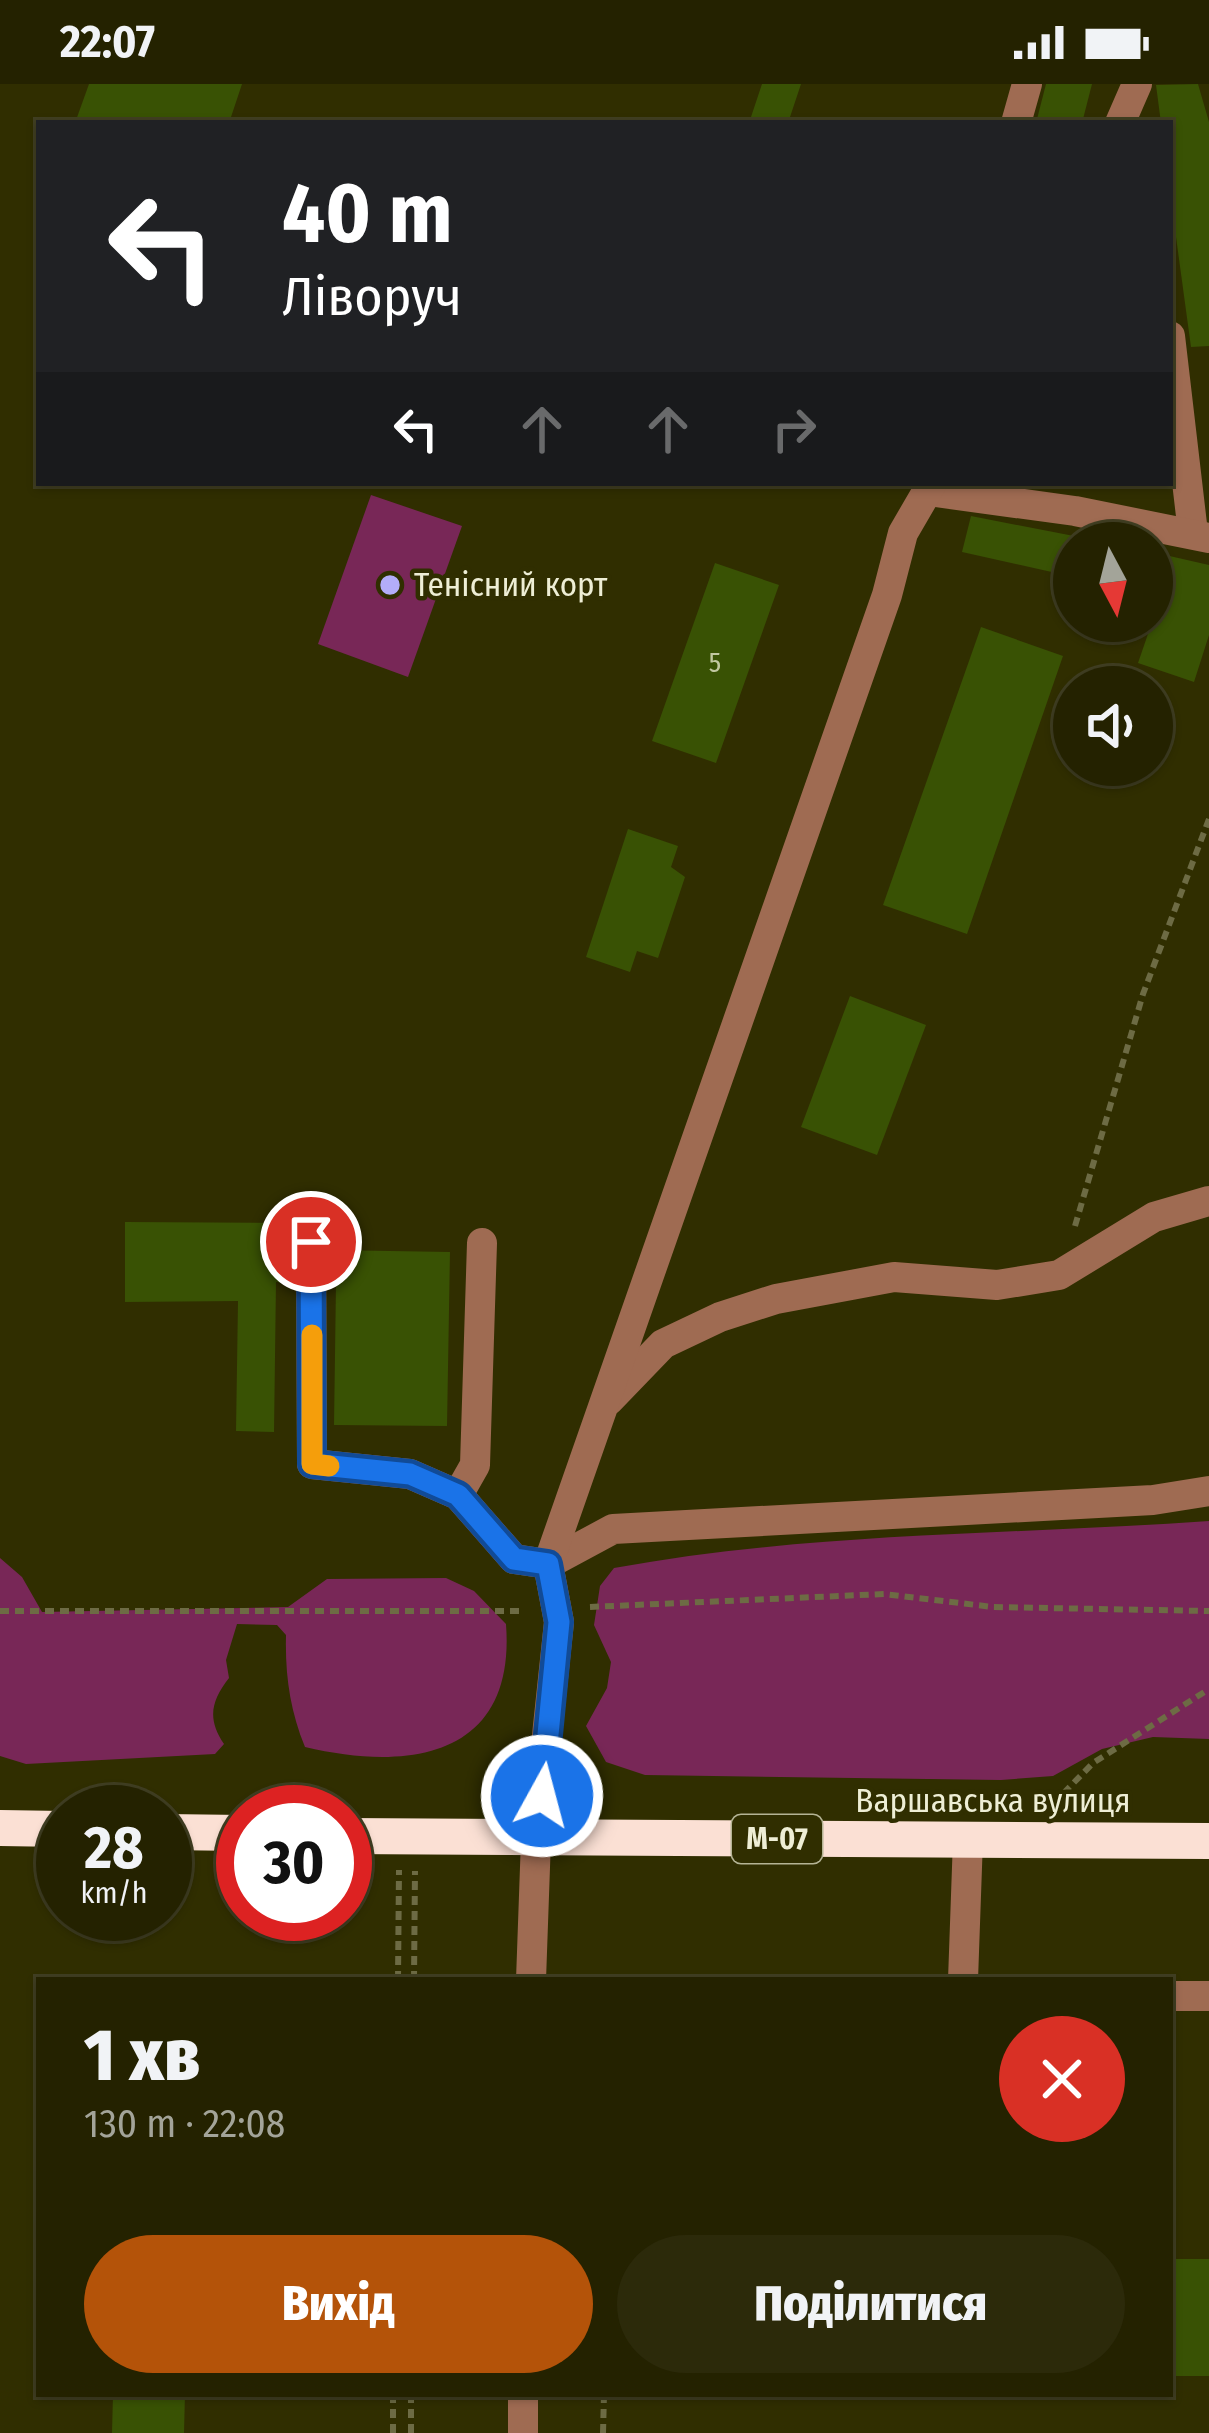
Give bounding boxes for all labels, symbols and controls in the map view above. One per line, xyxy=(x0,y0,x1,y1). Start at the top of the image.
text: 22:07 xyxy=(60,15,155,69)
text: 40 m xyxy=(282,163,453,264)
icon: left xyxy=(84,168,240,324)
text: Ліворуч xyxy=(282,265,462,329)
icon: left xyxy=(383,396,449,462)
icon: ahead xyxy=(509,396,575,462)
icon: ahead xyxy=(635,396,701,462)
icon: right xyxy=(761,396,827,462)
north arrow xyxy=(1053,522,1173,642)
map controls xyxy=(1053,522,1173,786)
place label: Тенісний корт xyxy=(414,565,608,605)
marker: Тенісний корт xyxy=(377,572,403,598)
house number: 5 xyxy=(709,647,721,679)
button: sound xyxy=(1053,666,1173,786)
pin xyxy=(260,1191,362,1293)
icon: arrive xyxy=(278,1209,344,1275)
position arrow xyxy=(479,1733,605,1859)
street label: Варшавська вулиця xyxy=(855,1781,1131,1821)
speed limit sign: 30 xyxy=(216,1785,372,1941)
text: 28 xyxy=(84,1812,144,1884)
road number: М-07 xyxy=(732,1815,822,1863)
text: km/h xyxy=(81,1875,147,1911)
text: 1 хв xyxy=(84,2013,200,2099)
button: close xyxy=(999,2016,1125,2142)
text: 130 m · 22:08 xyxy=(84,2101,285,2147)
button: Вихід xyxy=(84,2235,593,2373)
button: Поділитися xyxy=(617,2235,1125,2373)

